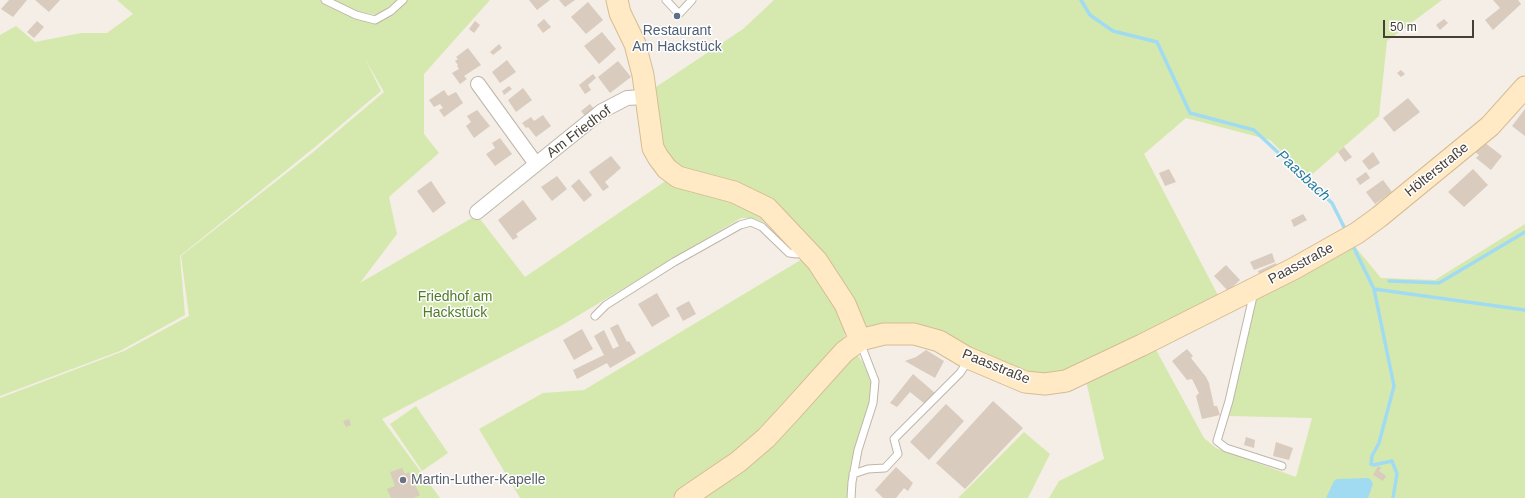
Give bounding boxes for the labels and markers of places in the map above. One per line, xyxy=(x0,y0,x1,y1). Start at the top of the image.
marker: Restaurant Am Hackstück xyxy=(672,11,682,21)
place label: Restaurant Am Hackstück xyxy=(632,23,722,56)
place label: Martin-Luther-Kapelle xyxy=(411,472,546,488)
marker: Martin-Luther-Kapelle xyxy=(398,475,408,485)

